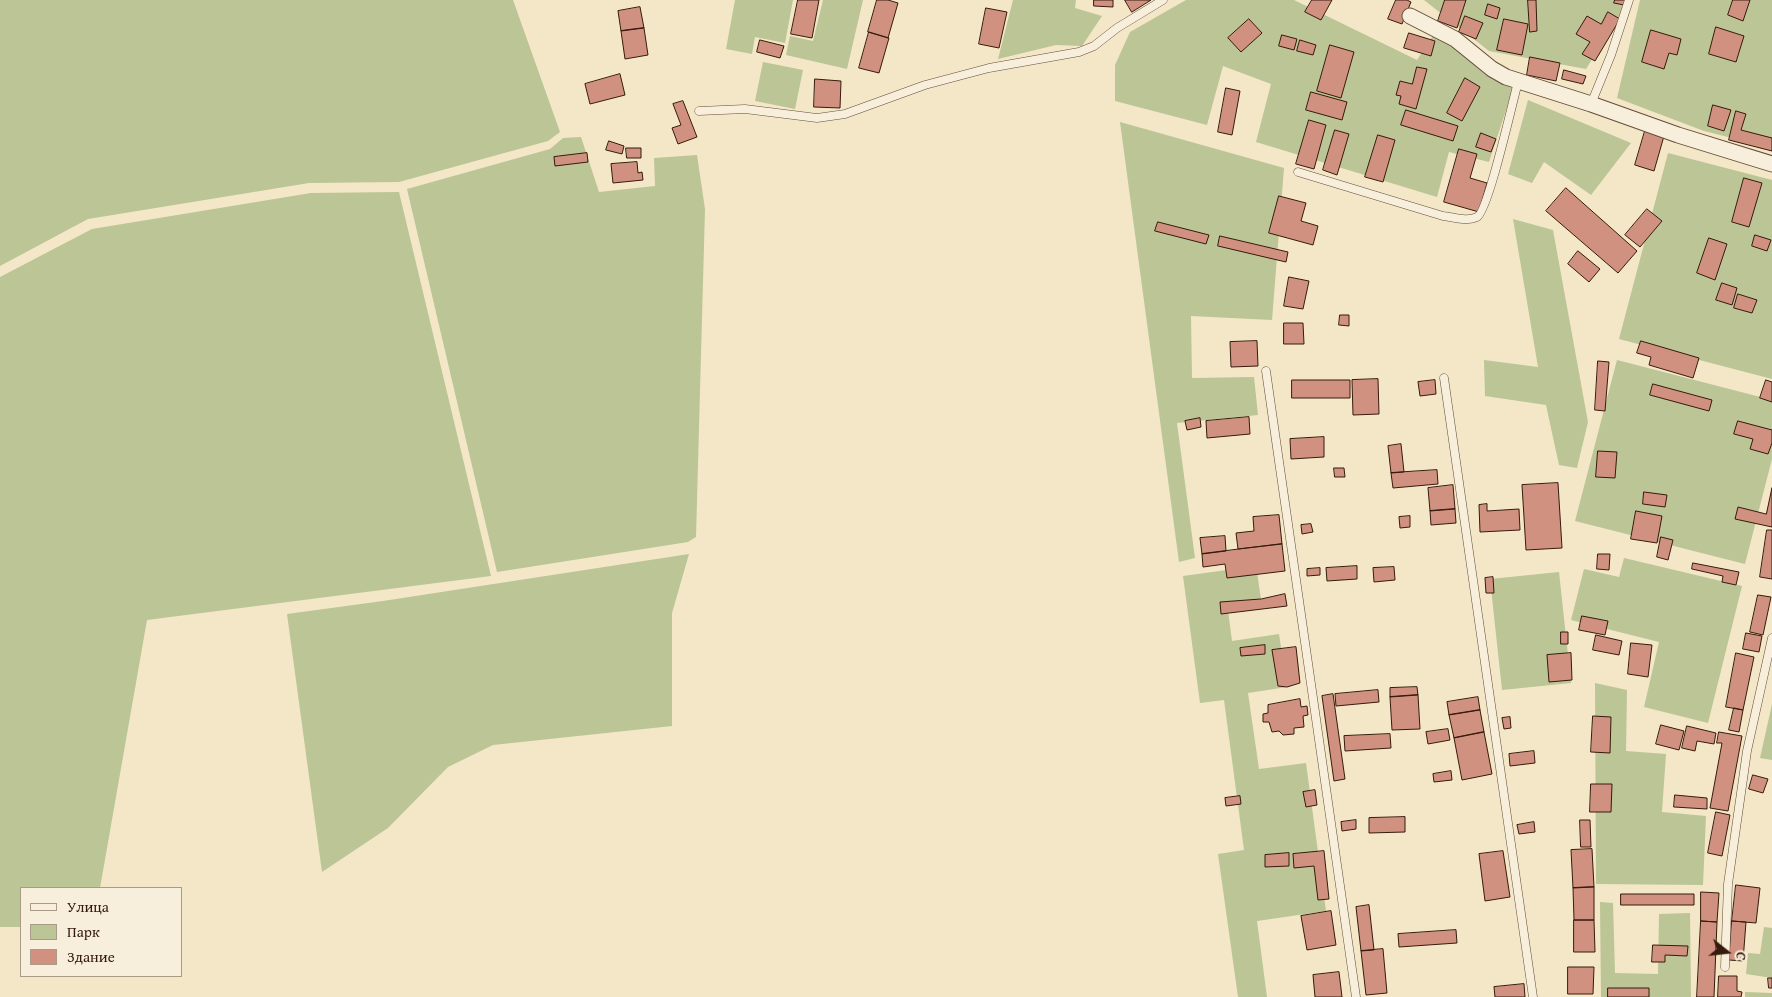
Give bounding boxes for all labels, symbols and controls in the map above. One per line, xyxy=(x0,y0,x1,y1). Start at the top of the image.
legend xyxy=(20,887,182,977)
text: Улица xyxy=(67,896,109,917)
text: Парк xyxy=(67,921,100,942)
north arrow xyxy=(1702,927,1752,977)
text: Здание xyxy=(67,946,115,967)
text: С xyxy=(1731,950,1752,963)

